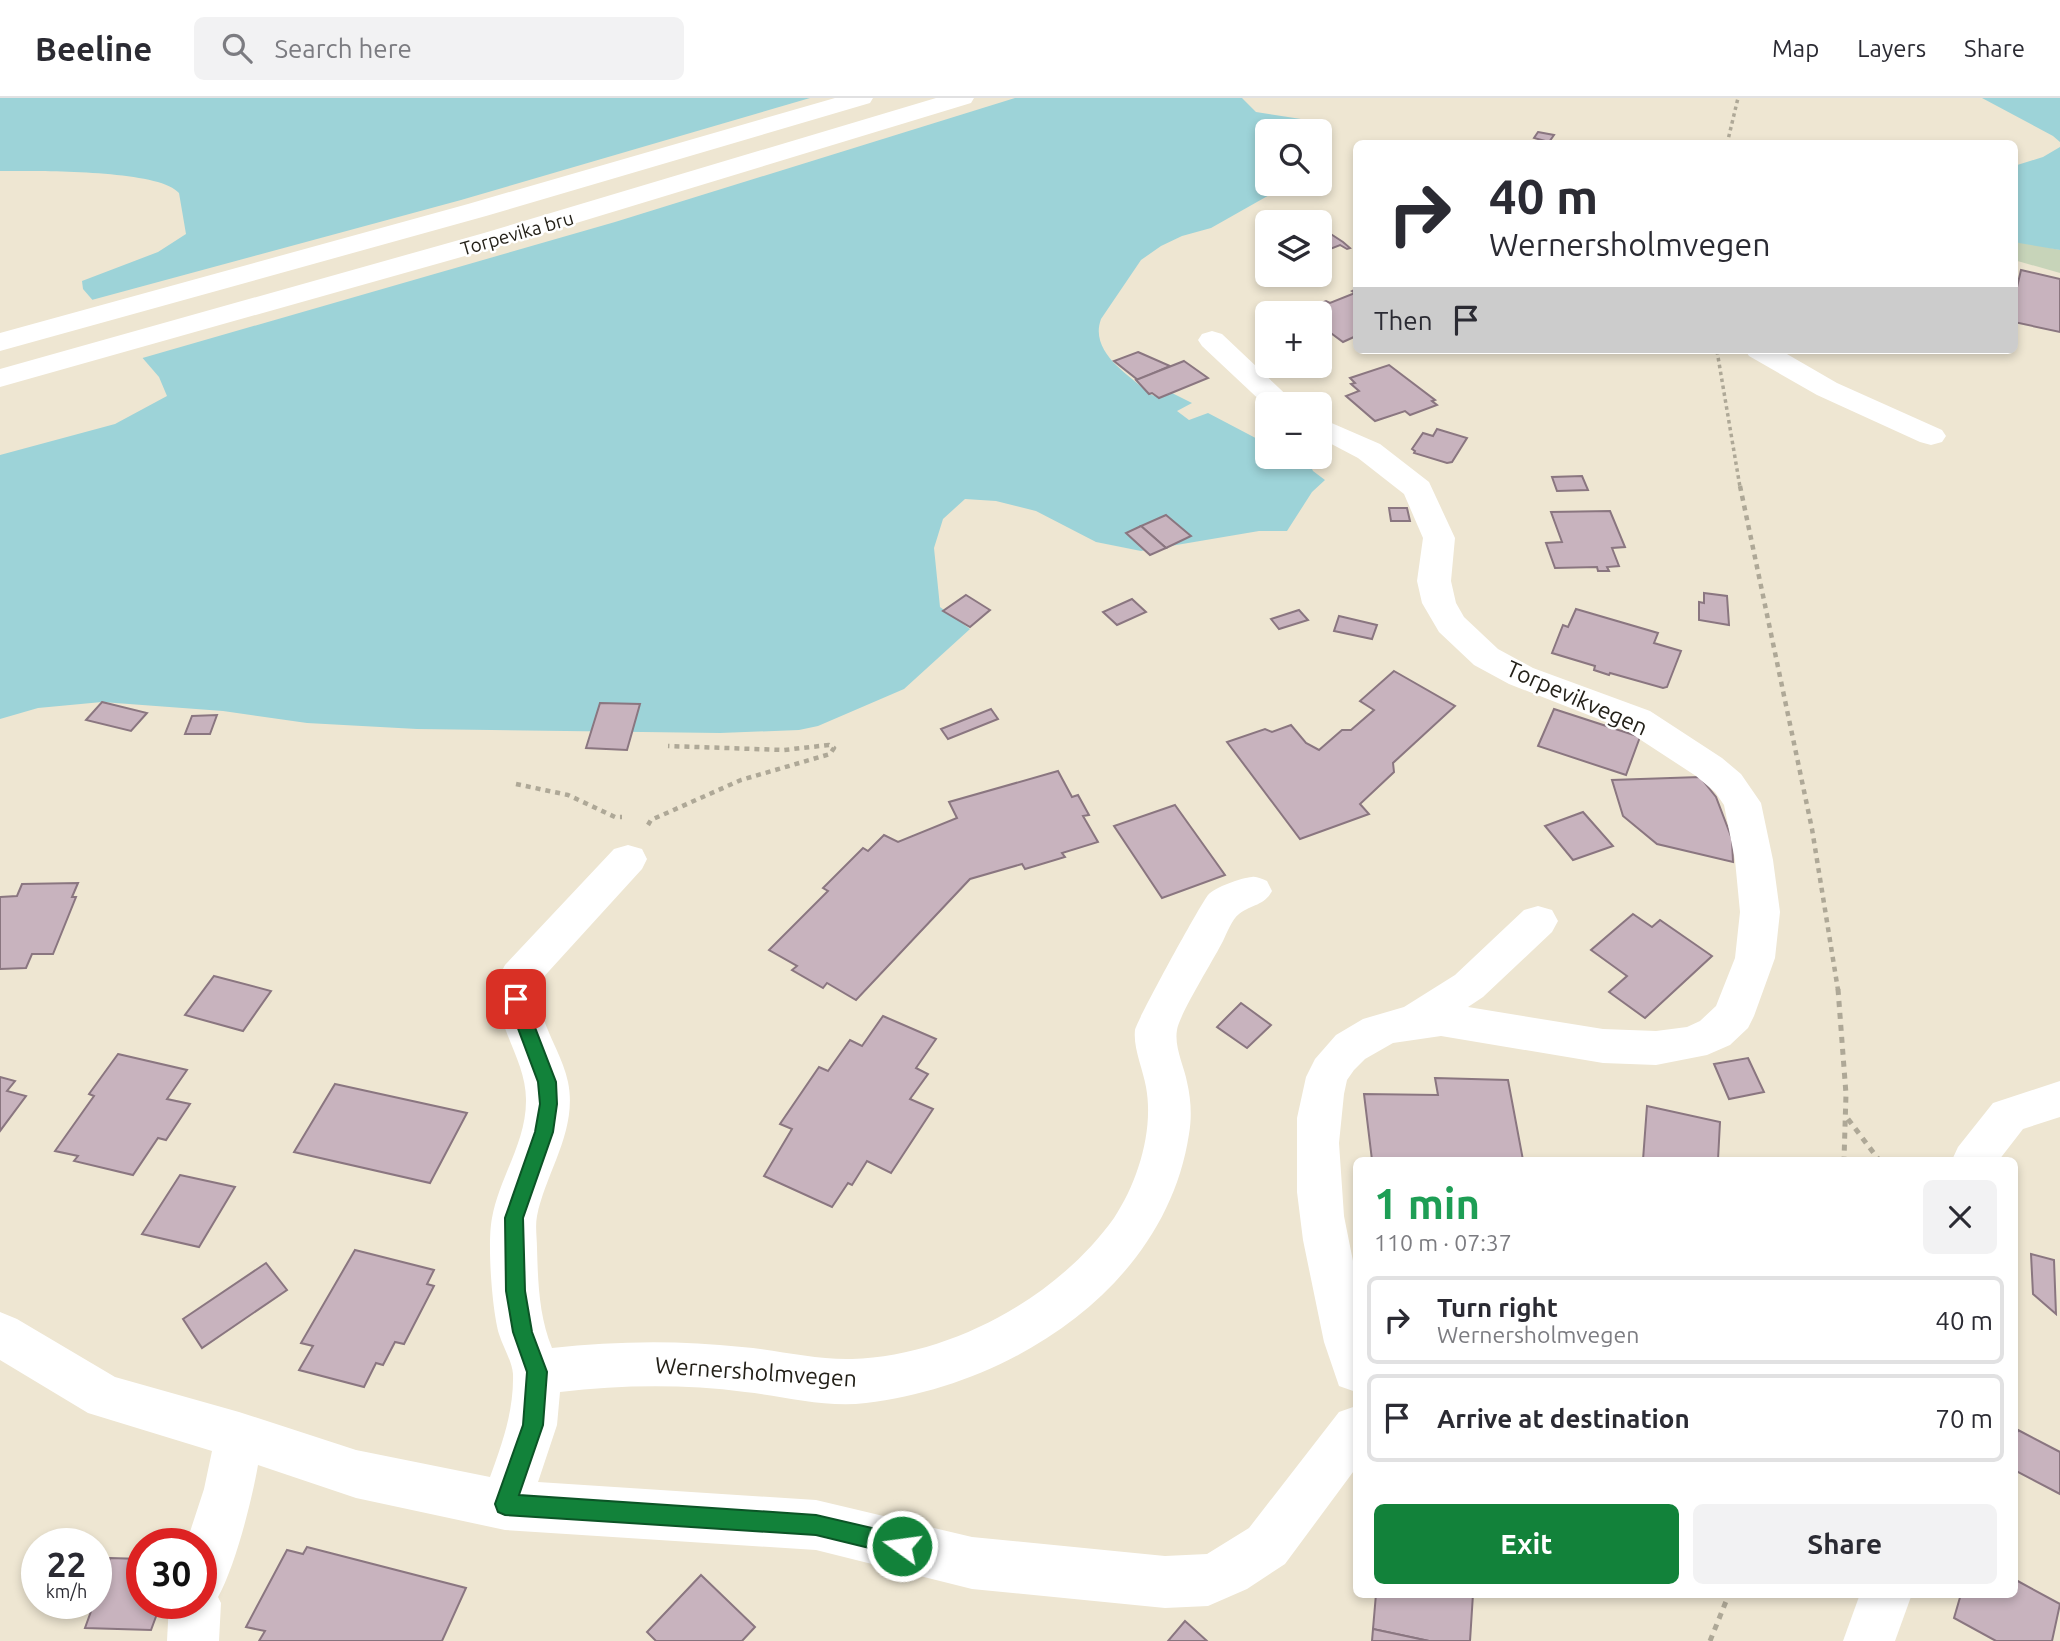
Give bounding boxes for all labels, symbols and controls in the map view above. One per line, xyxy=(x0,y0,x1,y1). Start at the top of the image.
search box xyxy=(194,17,684,80)
icon: search xyxy=(218,29,256,67)
text: Beeline xyxy=(35,30,152,67)
text: Search here xyxy=(274,34,412,63)
text: Map xyxy=(1772,35,1819,62)
text: Layers xyxy=(1857,35,1926,62)
text: Share xyxy=(1964,35,2025,62)
map controls xyxy=(1255,119,1332,469)
button: search xyxy=(1255,119,1332,196)
icon: right xyxy=(1374,168,1465,259)
text: 40 m xyxy=(1489,168,1598,223)
street label: Torpevika bru xyxy=(458,206,576,260)
button: layers xyxy=(1255,210,1332,287)
text: Wernersholmvegen xyxy=(1489,226,1770,262)
button: + xyxy=(1255,301,1332,378)
icon: arrive xyxy=(1447,301,1485,339)
text: Then xyxy=(1374,306,1433,335)
button: − xyxy=(1255,392,1332,469)
street label: Torpevikvegen xyxy=(1503,655,1651,740)
pin xyxy=(486,969,546,1029)
icon: arrive xyxy=(497,980,535,1018)
text: 1 min xyxy=(1374,1180,1480,1227)
button: close xyxy=(1923,1180,1997,1254)
text: 110 m · 07:37 xyxy=(1374,1230,1512,1255)
text: Turn right xyxy=(1437,1293,1558,1322)
icon: right xyxy=(1378,1301,1416,1339)
text: 40 m xyxy=(1935,1306,1993,1335)
text: Wernersholmvegen xyxy=(1437,1322,1639,1347)
street label: Wernersholmvegen xyxy=(654,1352,858,1391)
icon: arrive xyxy=(1378,1399,1416,1437)
text: Arrive at destination xyxy=(1437,1404,1690,1433)
text: 70 m xyxy=(1935,1404,1993,1433)
button: Exit xyxy=(1374,1504,1679,1584)
button: Share xyxy=(1693,1504,1997,1584)
position arrow xyxy=(865,1509,939,1583)
speed limit sign: 30 xyxy=(126,1528,217,1619)
text: 22 xyxy=(47,1544,86,1584)
text: km/h xyxy=(46,1581,87,1601)

